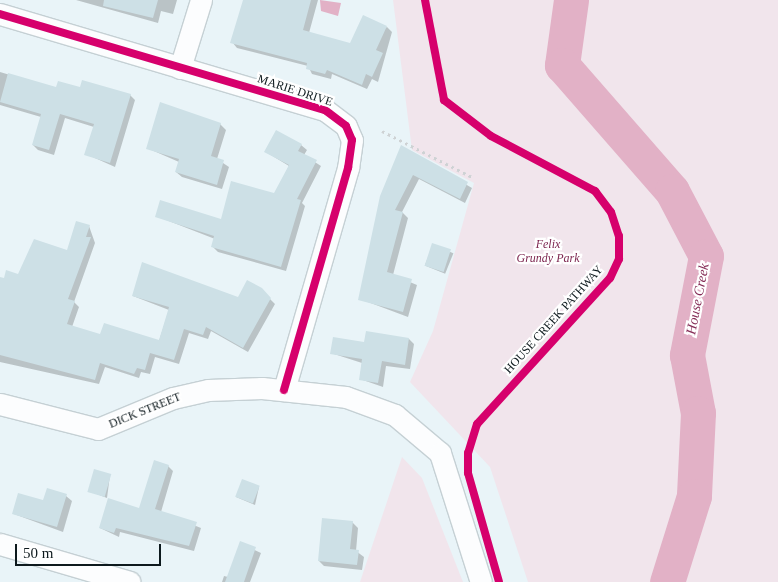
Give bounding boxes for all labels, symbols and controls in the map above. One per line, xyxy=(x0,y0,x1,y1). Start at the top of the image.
street label: MARIE DRIVE xyxy=(256,72,334,110)
park label: Felix Grundy Park xyxy=(517,238,579,266)
water label: House Creek xyxy=(683,262,713,336)
street label: HOUSE CREEK PATHWAY xyxy=(502,263,606,377)
street label: DICK STREET xyxy=(107,390,183,432)
scale bar xyxy=(18,534,164,566)
text: 50 m xyxy=(23,545,53,561)

